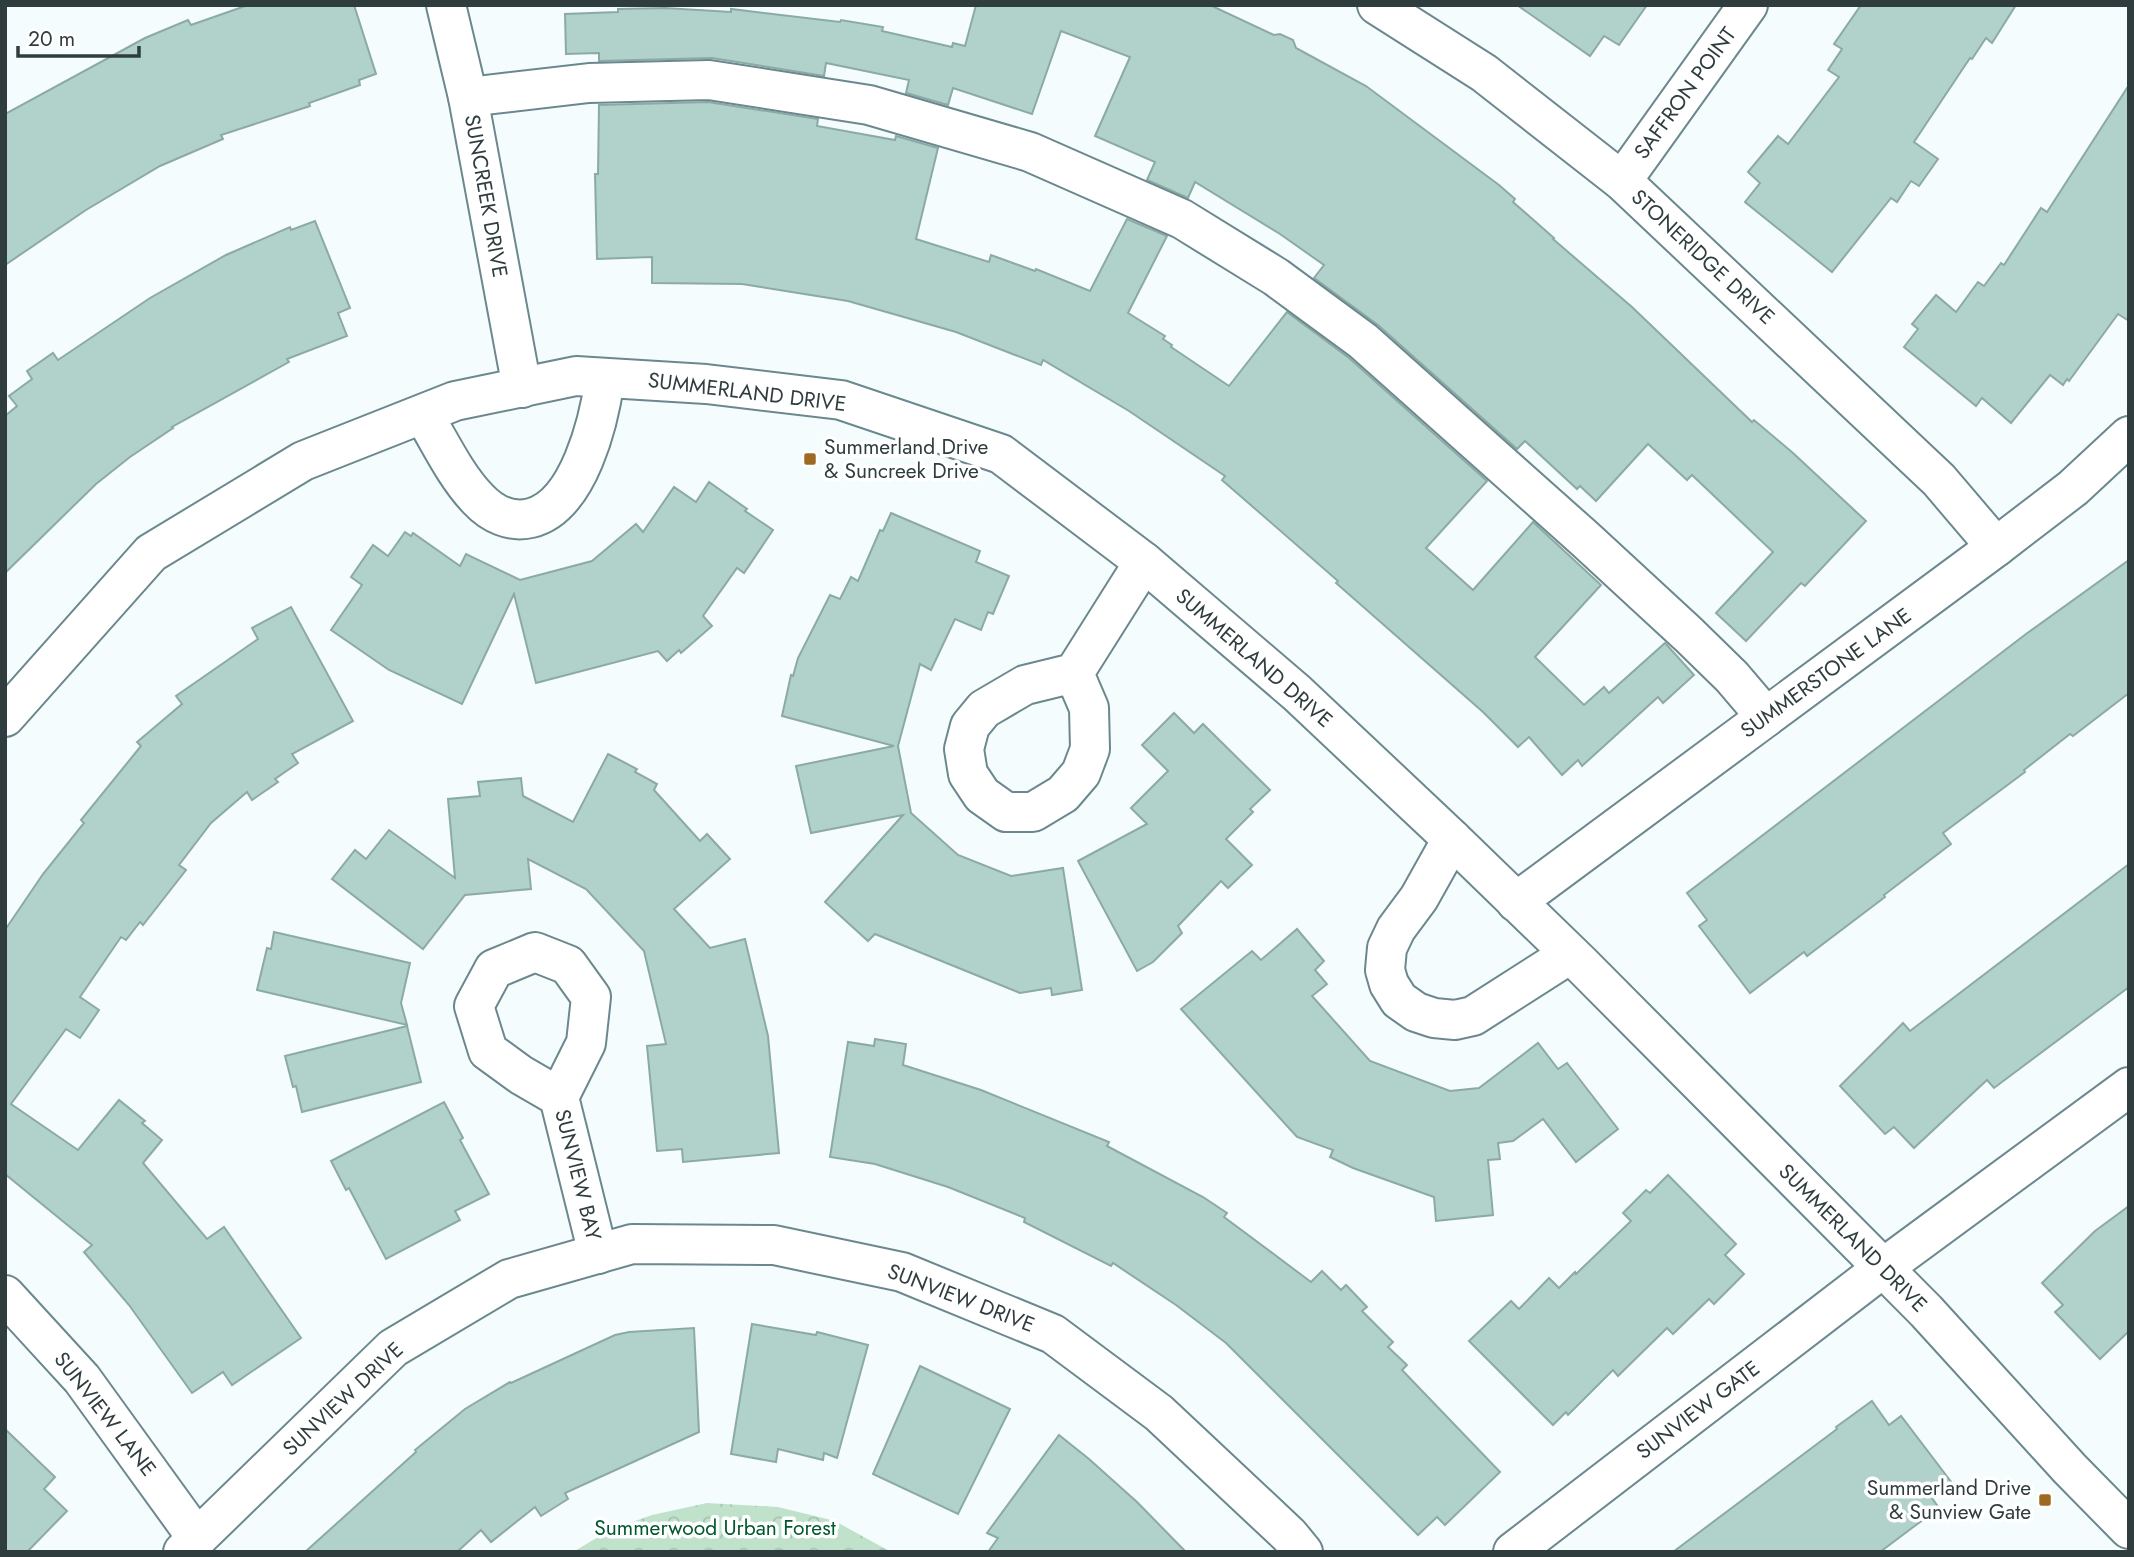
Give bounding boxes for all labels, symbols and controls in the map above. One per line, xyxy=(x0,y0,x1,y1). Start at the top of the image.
scale bar xyxy=(18,14,138,58)
street label: SAFFRON POINT xyxy=(1627,21,1743,165)
text: 20 m xyxy=(28,24,75,54)
street label: SUNCREEK DRIVE xyxy=(457,112,515,280)
street label: STONERIDGE DRIVE xyxy=(1625,182,1781,332)
street label: SUMMERLAND DRIVE xyxy=(646,365,848,419)
place label: Summerland Drive & Suncreek Drive xyxy=(824,432,988,486)
marker: Summerland Drive & Suncreek Drive xyxy=(802,451,818,467)
street label: SUMMERLAND DRIVE xyxy=(1169,581,1339,735)
street label: SUMMERSTONE LANE xyxy=(1734,601,1918,745)
street label: SUNVIEW BAY xyxy=(547,1106,609,1244)
street label: SUMMERLAND DRIVE xyxy=(1772,1157,1934,1319)
street label: SUNVIEW DRIVE xyxy=(883,1256,1039,1340)
street label: SUNVIEW DRIVE xyxy=(276,1335,410,1463)
street label: SUNVIEW LANE xyxy=(47,1346,163,1482)
street label: SUNVIEW GATE xyxy=(1630,1354,1766,1466)
place label: Summerland Drive & Sunview Gate xyxy=(1867,1473,2031,1527)
marker: Summerland Drive & Sunview Gate xyxy=(2037,1492,2053,1508)
park label: Summerwood Urban Forest xyxy=(594,1513,836,1543)

